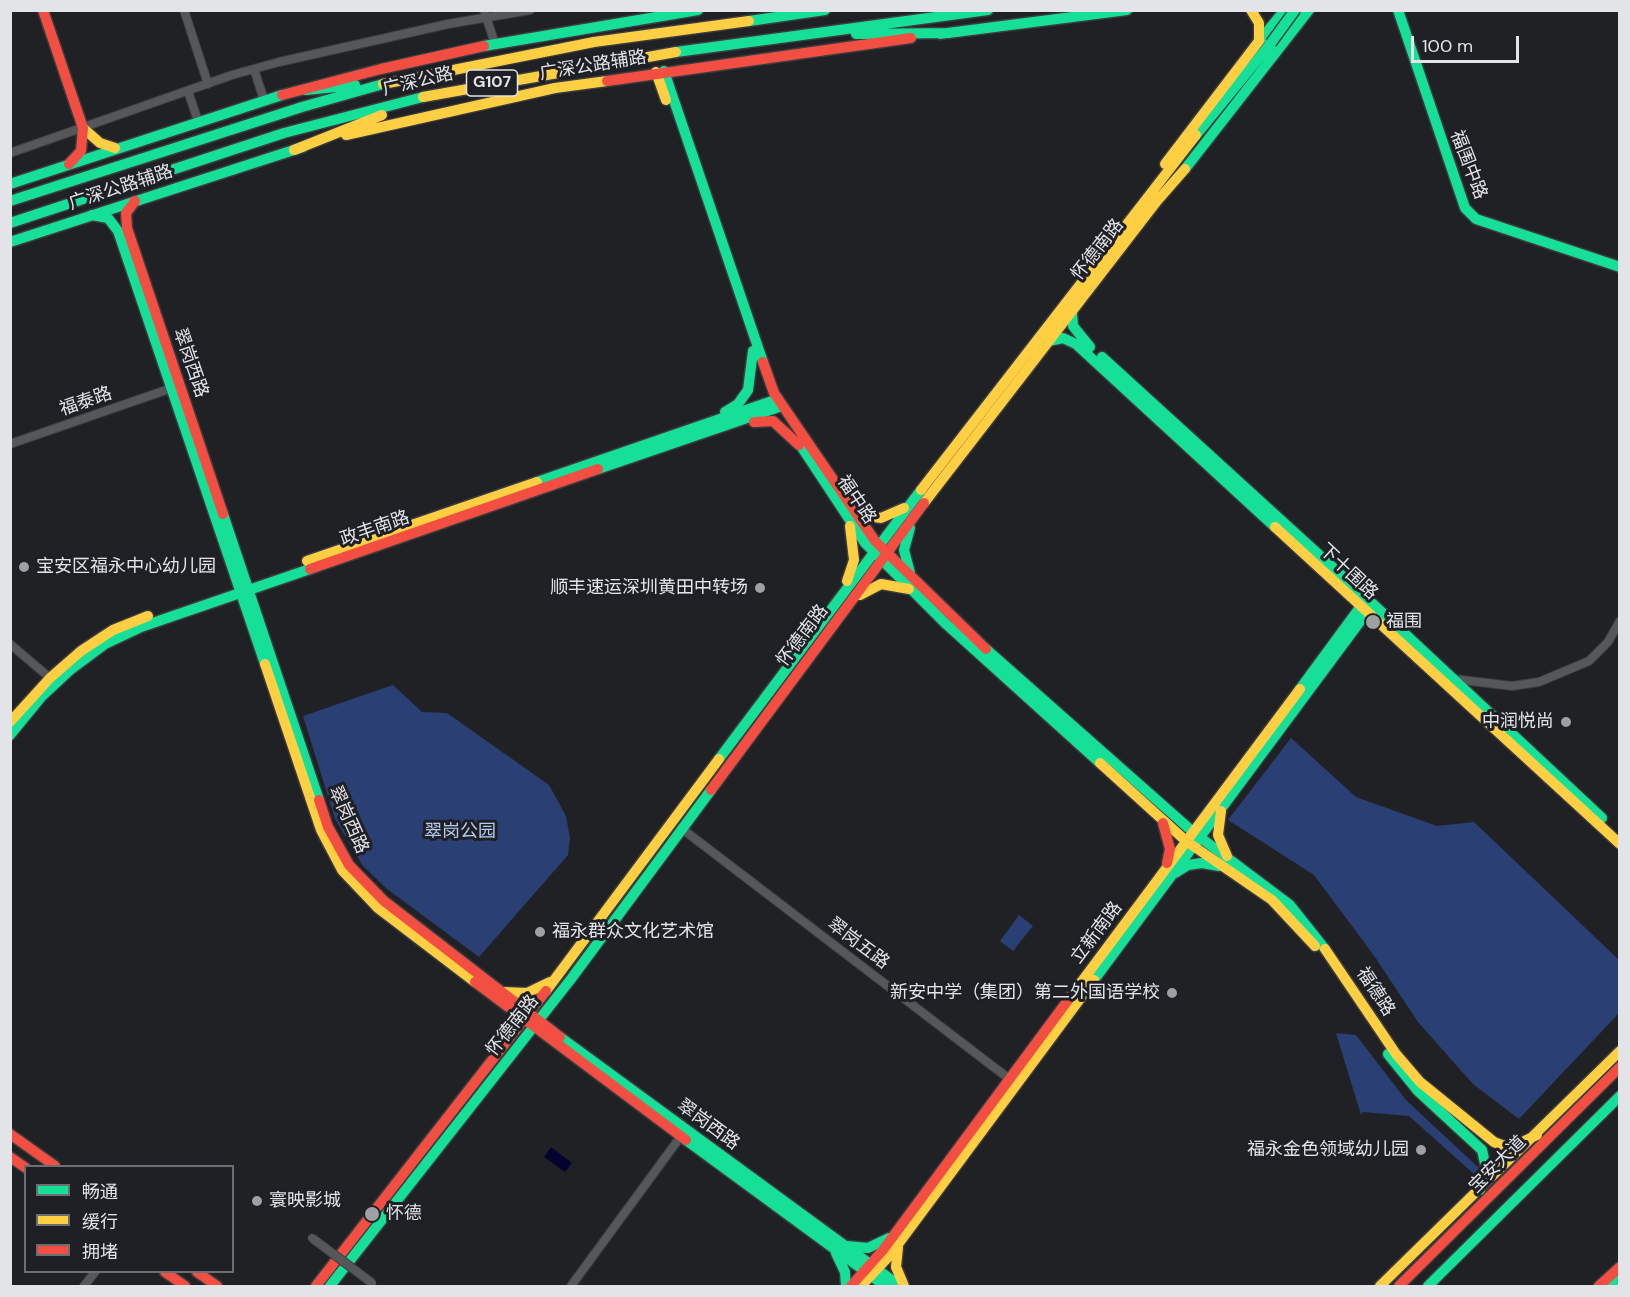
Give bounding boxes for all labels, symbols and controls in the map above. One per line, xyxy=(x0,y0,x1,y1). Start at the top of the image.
scale bar xyxy=(1414,24,1522,62)
text: 100 m xyxy=(1422,34,1473,58)
street label: 广深公路辅路 xyxy=(538,47,648,85)
street label: 广深公路 xyxy=(380,63,456,101)
road number: G107 xyxy=(466,70,518,96)
street label: 福围中路 xyxy=(1445,128,1491,202)
street label: 广深公路辅路 xyxy=(66,161,176,215)
street label: 怀德南路 xyxy=(1067,215,1129,285)
street label: 翠岗西路 xyxy=(168,325,212,401)
street label: 福泰路 xyxy=(57,383,115,421)
street label: 福中路 xyxy=(832,472,880,528)
street label: 政丰南路 xyxy=(337,507,413,551)
street label: 下十围路 xyxy=(1314,540,1382,604)
place label: 宝安区福永中心幼儿园 xyxy=(36,556,216,578)
marker: 宝安区福永中心幼儿园 xyxy=(17,560,31,574)
place label: 顺丰速运深圳黄田中转场 xyxy=(550,577,748,599)
marker: 顺丰速运深圳黄田中转场 xyxy=(753,581,767,595)
street label: 怀德南路 xyxy=(773,601,833,671)
place label: 福围 xyxy=(1386,611,1422,633)
marker: 福围 xyxy=(1364,613,1382,631)
place label: 中润悦尚 xyxy=(1482,711,1554,733)
marker: 中润悦尚 xyxy=(1559,715,1573,729)
street label: 翠岗西路 xyxy=(323,783,373,857)
park label: 翠岗公园 xyxy=(424,821,496,843)
street label: 立新南路 xyxy=(1067,898,1127,968)
street label: 翠岗五路 xyxy=(823,914,893,974)
place label: 福永群众文化艺术馆 xyxy=(552,921,714,943)
marker: 福永群众文化艺术馆 xyxy=(533,925,547,939)
street label: 福德路 xyxy=(1351,963,1399,1021)
place label: 新安中学（集团）第二外国语学校 xyxy=(890,982,1160,1004)
marker: 新安中学（集团）第二外国语学校 xyxy=(1165,986,1179,1000)
street label: 怀德南路 xyxy=(482,991,544,1061)
street label: 翠岗西路 xyxy=(673,1095,743,1155)
street label: 宝安大道 xyxy=(1465,1132,1531,1198)
place label: 福永金色领域幼儿园 xyxy=(1247,1139,1409,1161)
marker: 福永金色领域幼儿园 xyxy=(1414,1143,1428,1157)
legend xyxy=(24,1165,234,1273)
text: 畅通 xyxy=(82,1180,118,1204)
place label: 寰映影城 xyxy=(269,1190,341,1212)
marker: 寰映影城 xyxy=(250,1194,264,1208)
place label: 怀德 xyxy=(386,1203,422,1225)
marker: 怀德 xyxy=(363,1205,381,1223)
text: 缓行 xyxy=(82,1210,118,1234)
text: 拥堵 xyxy=(82,1240,118,1264)

